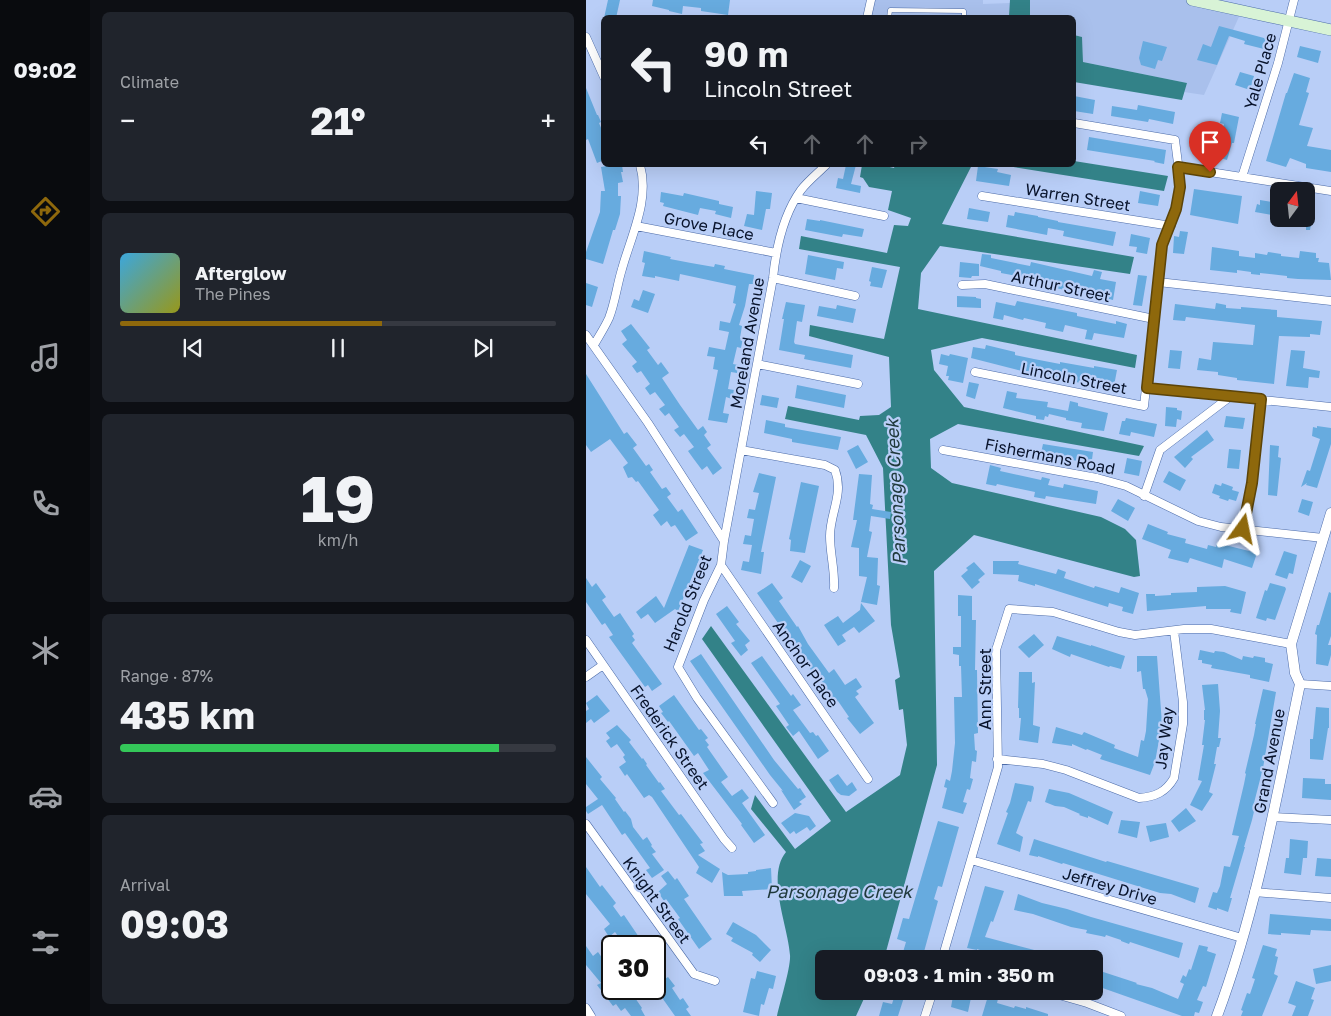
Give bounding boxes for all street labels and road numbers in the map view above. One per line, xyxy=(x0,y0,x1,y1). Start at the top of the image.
street label: Yale Place xyxy=(1240,30,1280,112)
street label: Warren Street xyxy=(1024,179,1132,215)
street label: Grove Place xyxy=(662,207,756,245)
street label: Arthur Street xyxy=(1010,266,1112,306)
street label: Moreland Avenue xyxy=(726,276,768,410)
street label: Lincoln Street xyxy=(1019,358,1129,398)
street label: Fishermans Road xyxy=(983,434,1117,478)
street label: Harold Street xyxy=(658,551,716,655)
street label: Anchor Place xyxy=(769,617,843,711)
street label: Ann Street xyxy=(975,648,995,730)
street label: Frederick Street xyxy=(626,681,714,793)
street label: Jay Way xyxy=(1150,706,1178,770)
street label: Grand Avenue xyxy=(1249,707,1289,815)
street label: Knight Street xyxy=(619,853,695,947)
street label: Jeffrey Drive xyxy=(1060,863,1160,909)

